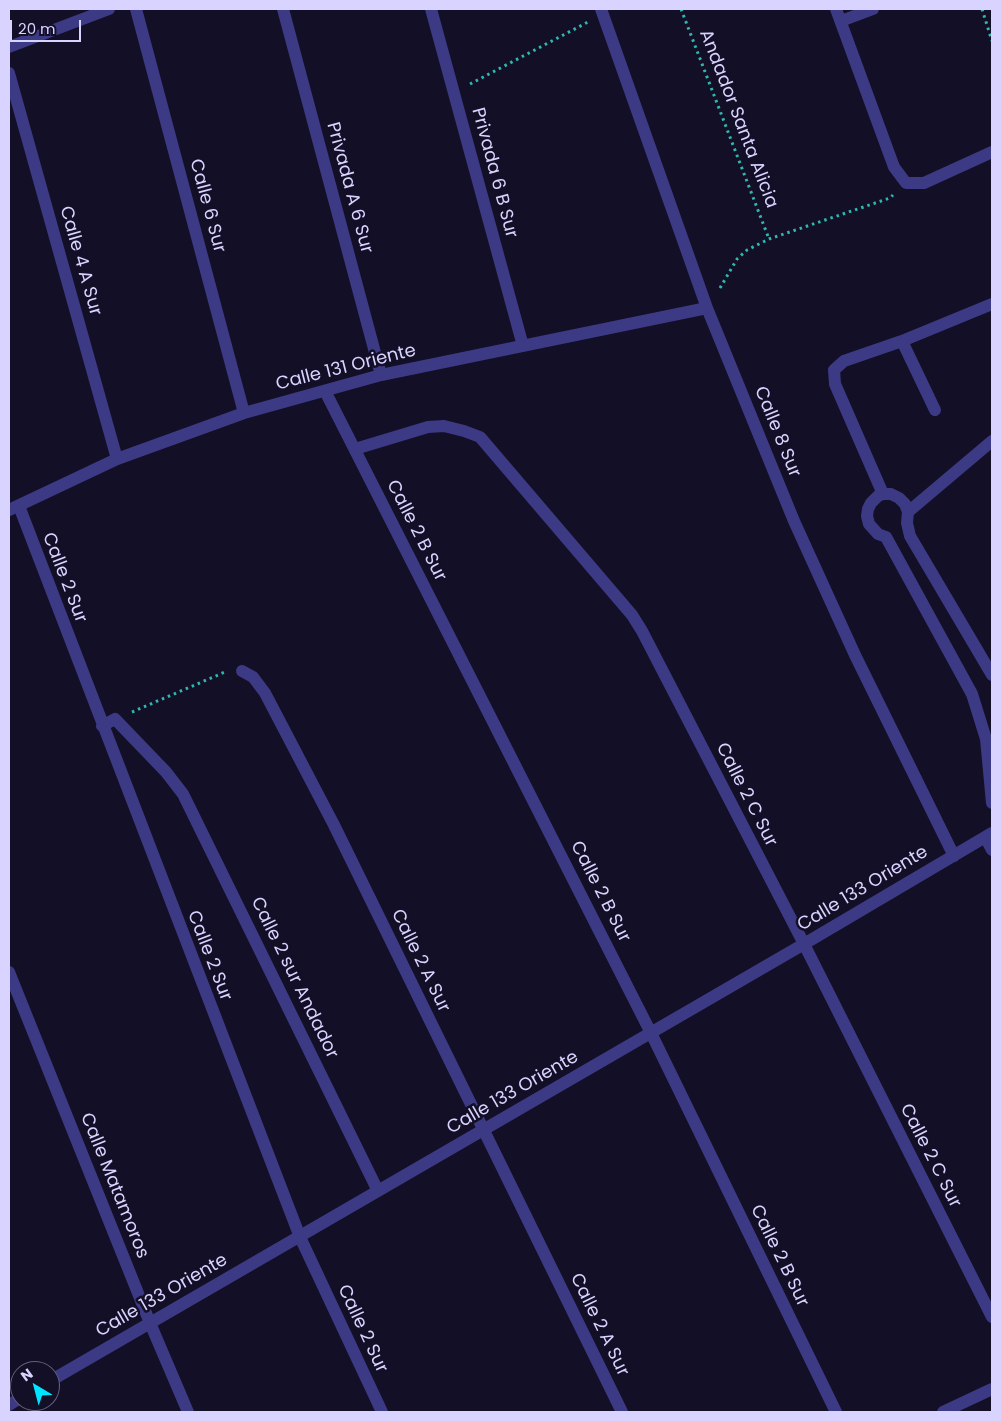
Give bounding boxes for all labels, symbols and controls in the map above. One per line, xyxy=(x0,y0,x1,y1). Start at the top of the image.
scale bar xyxy=(12,10,84,42)
text: 20 m xyxy=(18,18,56,39)
street label: Andador Santa Alicia xyxy=(694,27,782,211)
street label: Privada 6 B Sur xyxy=(466,106,522,240)
street label: Privada A 6 Sur xyxy=(321,120,377,256)
street label: Calle 6 Sur xyxy=(184,157,230,255)
street label: Calle 4 A Sur xyxy=(54,204,106,318)
street label: Calle 131 Oriente xyxy=(274,340,418,396)
street label: Calle 8 Sur xyxy=(749,384,805,480)
street label: Calle 2 B Sur xyxy=(381,477,451,585)
street label: Calle 2 Sur xyxy=(37,530,91,626)
street label: Calle 2 C Sur xyxy=(711,740,781,850)
street label: Calle 2 B Sur xyxy=(565,838,635,946)
street label: Calle 133 Oriente xyxy=(794,842,932,936)
street label: Calle 2 sur Andador xyxy=(246,894,342,1062)
street label: Calle 2 A Sur xyxy=(386,906,454,1016)
street label: Calle 2 Sur xyxy=(182,908,236,1004)
street label: Calle 133 Oriente xyxy=(443,1047,583,1139)
street label: Calle 2 C Sur xyxy=(895,1101,965,1211)
street label: Calle Matamoros xyxy=(75,1110,153,1262)
street label: Calle 2 B Sur xyxy=(745,1202,813,1310)
street label: Calle 133 Oriente xyxy=(92,1250,232,1342)
street label: Calle 2 A Sur xyxy=(565,1270,633,1380)
street label: Calle 2 Sur xyxy=(332,1281,392,1377)
north arrow xyxy=(10,1361,60,1411)
text: N xyxy=(16,1364,37,1386)

